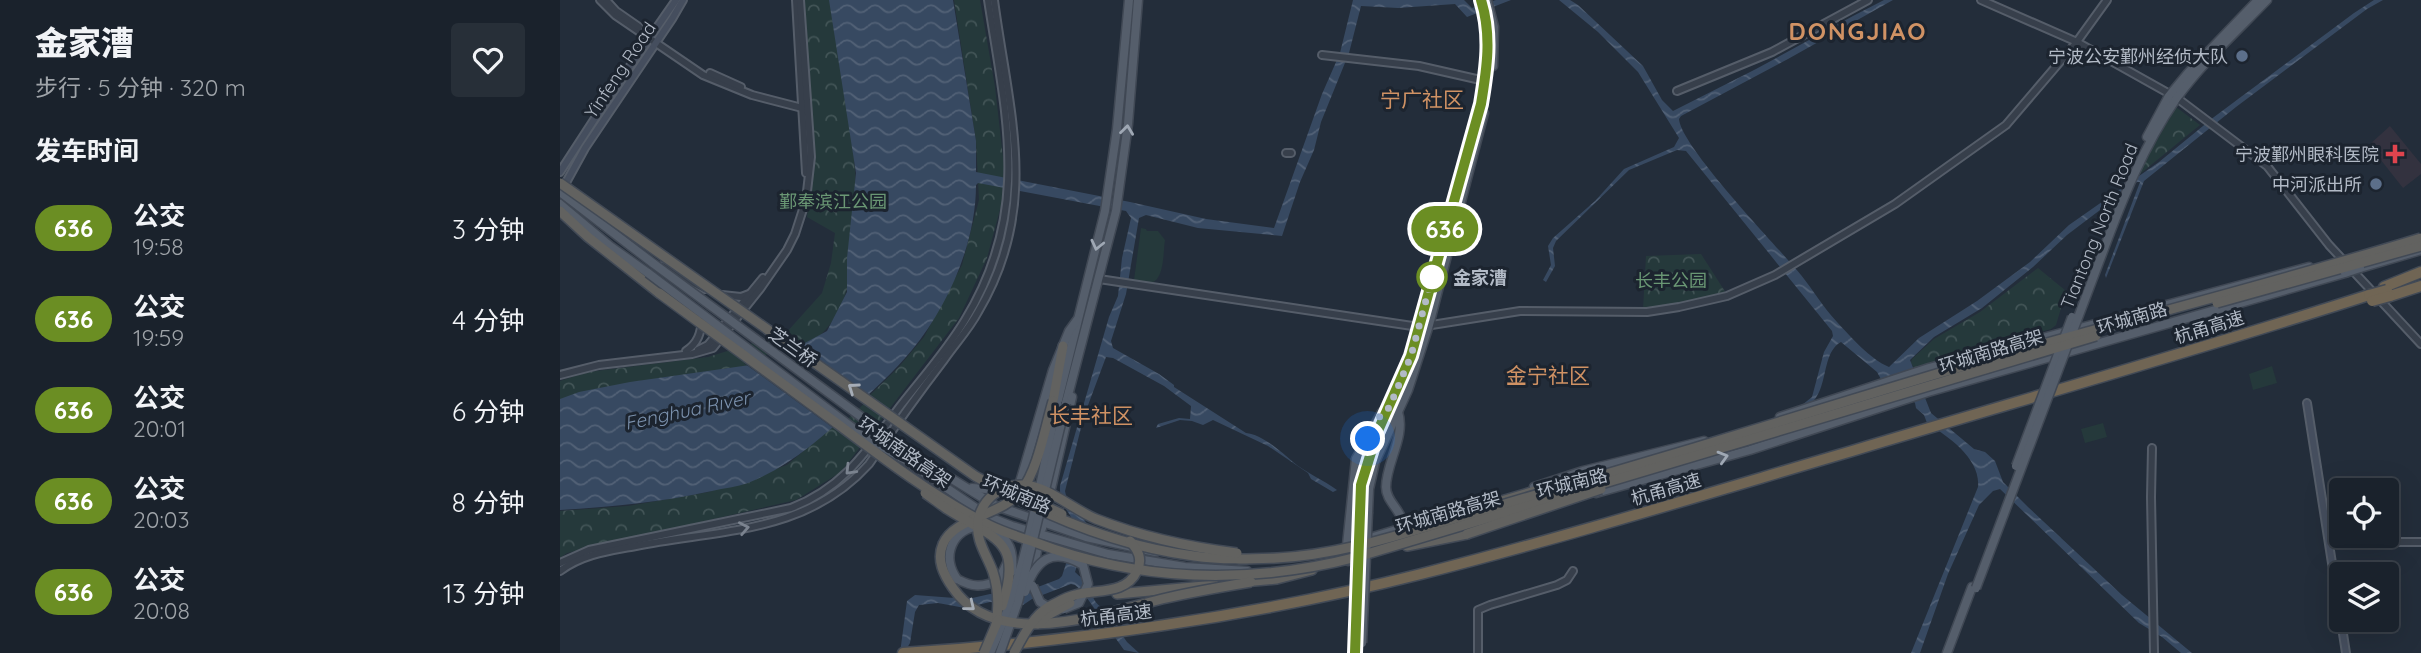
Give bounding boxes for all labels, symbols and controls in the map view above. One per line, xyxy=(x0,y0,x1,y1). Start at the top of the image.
district label: DONGJIAO xyxy=(1789,16,1928,46)
street label: Yinfeng Road xyxy=(579,17,661,123)
text: 金家漕 xyxy=(35,22,134,63)
button: heart xyxy=(451,23,525,97)
place label: 宁波公安鄞州经侦大队 xyxy=(2048,45,2228,68)
marker: 宁波公安鄞州经侦大队 xyxy=(2234,48,2250,64)
text: 步行 · 5 分钟 · 320 m xyxy=(35,73,246,102)
district label: 宁广社区 xyxy=(1380,86,1464,112)
one-way arrow xyxy=(1119,124,1134,136)
text: 发车时间 xyxy=(35,134,139,167)
street label: Tiantong North Road xyxy=(2055,140,2143,312)
place label: 宁波鄞州眼科医院 xyxy=(2235,143,2379,166)
marker: 宁波鄞州眼科医院 xyxy=(2385,144,2405,164)
place label: 中河派出所 xyxy=(2272,173,2362,196)
marker: 中河派出所 xyxy=(2368,176,2384,192)
park label: 鄞奉滨江公园 xyxy=(779,190,887,213)
text: 公交 xyxy=(133,199,185,232)
line badge: 636 xyxy=(1405,206,1485,252)
text: 636 xyxy=(54,213,93,243)
text: 3 分钟 xyxy=(452,213,525,246)
text: 636 xyxy=(1425,214,1465,244)
text: 19:58 xyxy=(133,232,184,261)
one-way arrow xyxy=(1091,239,1105,251)
marker: 金家漕 xyxy=(1417,262,1447,292)
place label: 金家漕 xyxy=(1453,266,1507,289)
park label: 长丰公园 xyxy=(1635,269,1707,292)
text: 公交 xyxy=(133,290,185,323)
street label: 环城南路 xyxy=(2094,297,2170,339)
text: 636 xyxy=(54,304,93,334)
text: 4 分钟 xyxy=(452,304,525,337)
street label: 杭甬高速 xyxy=(2171,305,2247,349)
street label: 芝兰桥 xyxy=(764,322,822,372)
text: 19:59 xyxy=(133,323,184,352)
street label: 环城南路高架 xyxy=(1936,324,2046,378)
district label: 金宁社区 xyxy=(1506,362,1590,388)
text: 公交 xyxy=(133,381,185,414)
water label: Fenghua Rıver xyxy=(622,384,754,435)
one-way arrow xyxy=(848,384,861,396)
text: 636 xyxy=(54,395,93,425)
text: 6 分钟 xyxy=(452,395,525,428)
district label: 长丰社区 xyxy=(1049,402,1133,428)
street label: 环城南路高架 xyxy=(854,412,956,492)
text: 20:01 xyxy=(133,414,186,443)
your location xyxy=(1350,421,1385,456)
one-way arrow xyxy=(1717,451,1729,466)
one-way arrow xyxy=(846,461,859,474)
street label: 环城南路 xyxy=(1534,463,1610,503)
street label: 杭甬高速 xyxy=(1628,468,1704,510)
street label: 环城南路 xyxy=(979,469,1055,519)
text: 公交 xyxy=(133,472,185,505)
map controls xyxy=(2329,478,2399,632)
button: locate xyxy=(2329,478,2399,548)
text: 636 xyxy=(54,486,93,516)
text: 8 分钟 xyxy=(452,486,525,519)
street label: 环城南路高架 xyxy=(1393,486,1503,538)
text: 20:03 xyxy=(133,505,189,534)
one-way arrow xyxy=(738,521,750,536)
button: layers xyxy=(2329,562,2399,632)
text: 公交 xyxy=(133,563,185,596)
text: 636 xyxy=(54,577,93,607)
text: 13 分钟 xyxy=(443,577,525,610)
text: 20:08 xyxy=(133,596,190,625)
one-way arrow xyxy=(961,598,974,610)
street label: 杭甬高速 xyxy=(1079,599,1153,631)

